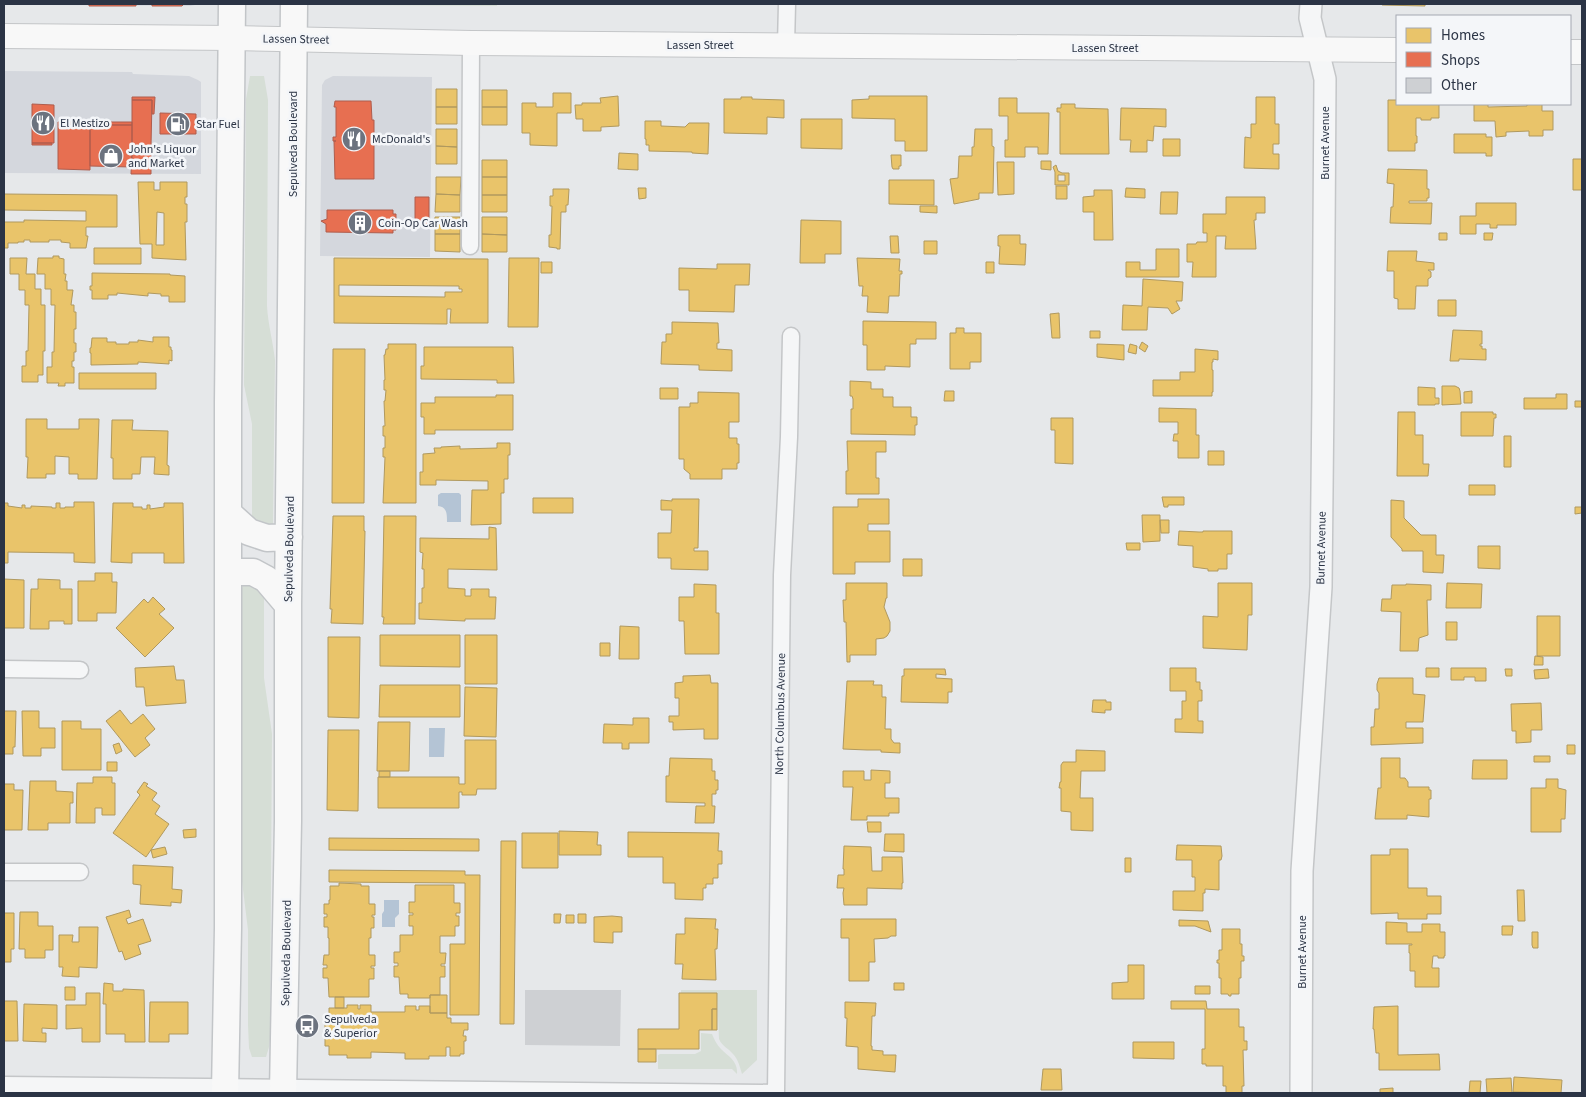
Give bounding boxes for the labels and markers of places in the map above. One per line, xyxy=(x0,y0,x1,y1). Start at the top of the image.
restaurant icon: El Mestizo xyxy=(30,110,56,136)
fuel station icon: Star Fuel xyxy=(165,111,191,137)
place label: El Mestizo xyxy=(60,115,110,132)
place label: Star Fuel xyxy=(196,116,240,133)
restaurant icon: McDonald's xyxy=(341,126,367,152)
place label: McDonald's xyxy=(372,131,430,148)
place label: John's Liquor and Market xyxy=(128,141,197,172)
shop icon: John's Liquor and Market xyxy=(98,143,124,169)
building icon: Coin-Op Car Wash xyxy=(347,210,373,236)
place label: Coin-Op Car Wash xyxy=(378,215,468,232)
place label: Sepulveda & Superior xyxy=(324,1011,378,1042)
bus stop icon: Sepulveda & Superior xyxy=(294,1013,320,1039)

